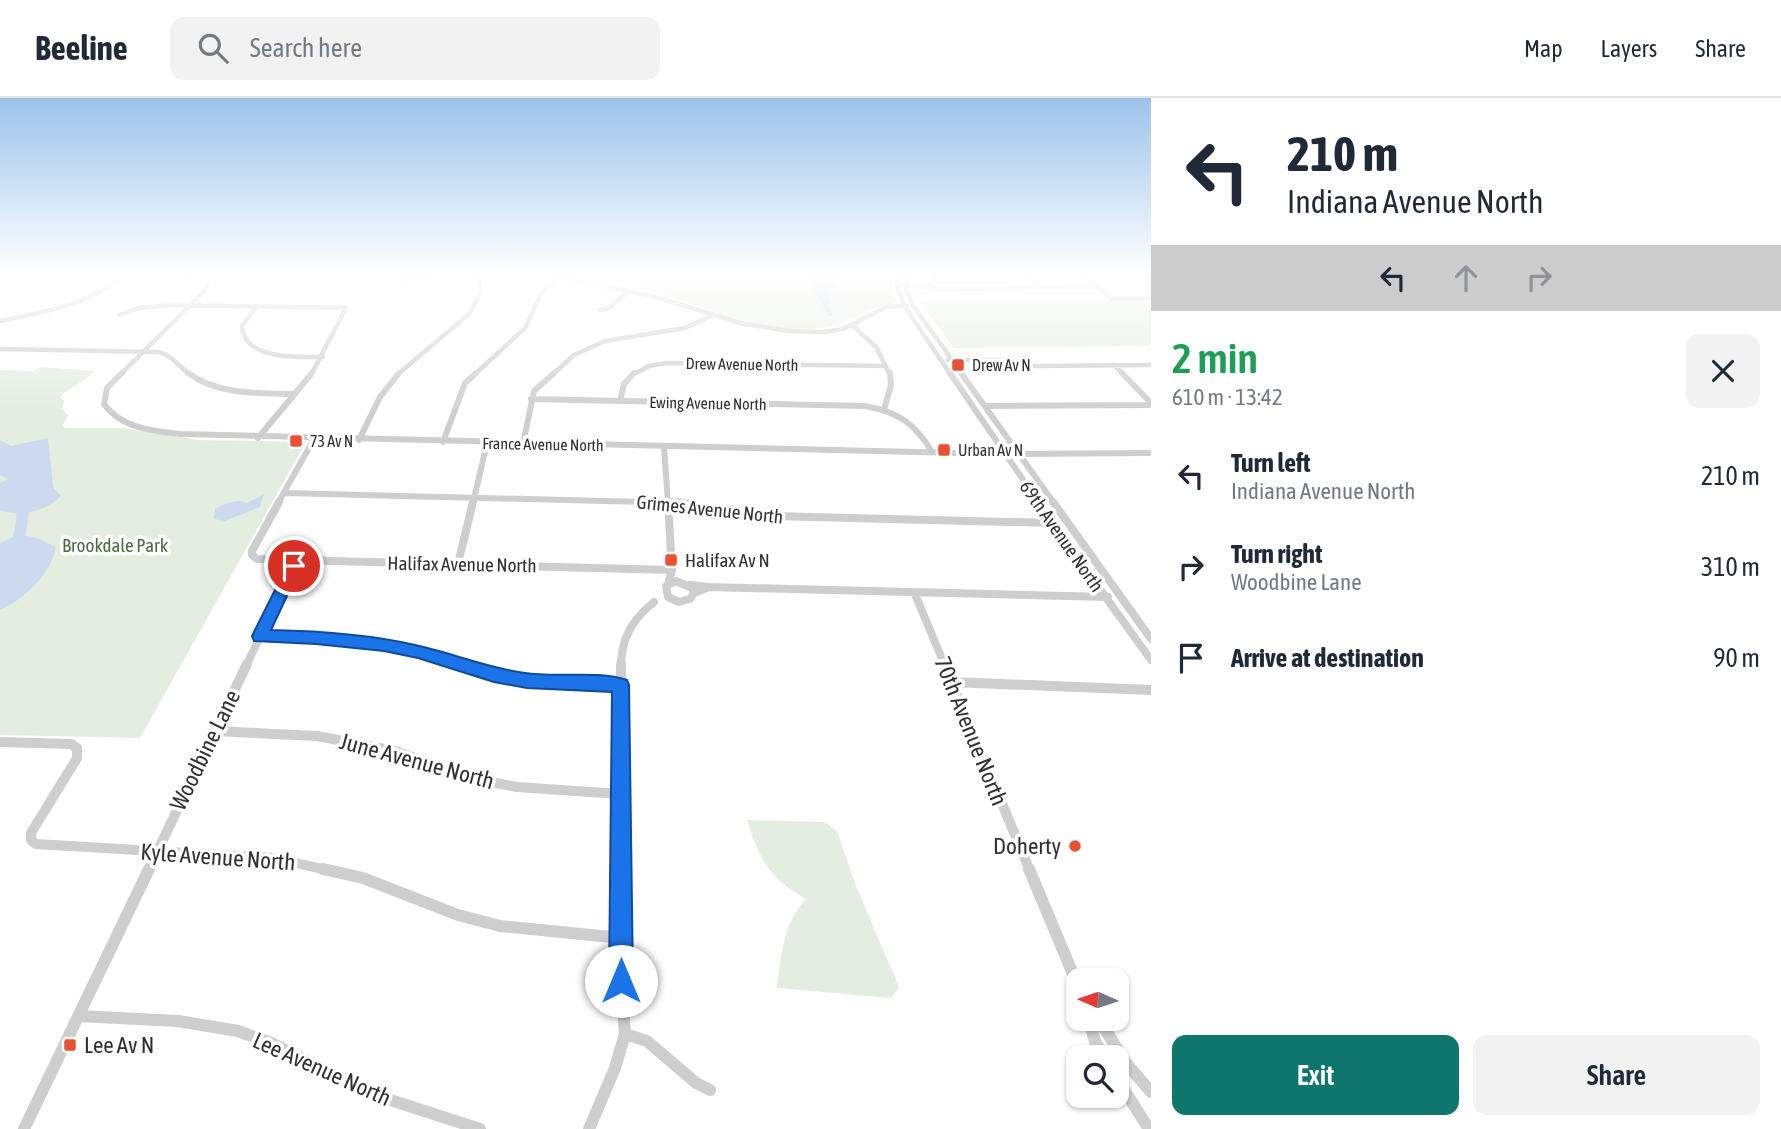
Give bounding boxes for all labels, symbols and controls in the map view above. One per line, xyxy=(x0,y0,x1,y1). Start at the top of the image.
search box xyxy=(170,17,660,80)
text: Beeline xyxy=(35,29,128,67)
icon: search xyxy=(194,29,232,67)
text: Search here xyxy=(250,33,362,63)
text: Map xyxy=(1524,35,1563,62)
text: Layers xyxy=(1601,35,1657,62)
text: Share xyxy=(1695,35,1746,62)
text: 210 m xyxy=(1287,125,1398,181)
icon: left xyxy=(1172,126,1263,217)
text: Indiana Avenue North xyxy=(1287,183,1544,220)
icon: left xyxy=(1374,259,1412,297)
icon: ahead xyxy=(1447,259,1485,297)
icon: right xyxy=(1520,259,1558,297)
text: 2 min xyxy=(1172,334,1258,382)
button: close xyxy=(1686,334,1760,408)
street label: Drew Avenue North xyxy=(685,354,799,374)
place label: Drew Av N xyxy=(972,356,1031,374)
marker: Drew Av N xyxy=(950,357,966,373)
text: 610 m · 13:42 xyxy=(1172,384,1283,410)
street label: Ewing Avenue North xyxy=(649,393,767,414)
place label: 73 Av N xyxy=(310,432,353,450)
marker: 73 Av N xyxy=(288,433,304,449)
street label: France Avenue North xyxy=(482,434,604,454)
place label: Urban Av N xyxy=(958,441,1023,459)
marker: Urban Av N xyxy=(936,442,952,458)
text: Turn left xyxy=(1231,448,1311,478)
icon: left xyxy=(1172,457,1210,495)
text: 210 m xyxy=(1701,461,1760,491)
street label: 69th Avenue North xyxy=(1016,476,1108,596)
text: Indiana Avenue North xyxy=(1231,478,1415,504)
street label: Grimes Avenue North xyxy=(636,490,784,528)
park label: Brookdale Park xyxy=(62,534,169,556)
pin xyxy=(264,536,324,596)
text: Turn right xyxy=(1231,539,1322,569)
icon: arrive xyxy=(275,547,313,585)
icon: right xyxy=(1172,548,1210,586)
place label: Halifax Av N xyxy=(685,549,770,571)
street label: Halifax Avenue North xyxy=(387,552,537,576)
marker: Halifax Av N xyxy=(663,552,679,568)
text: 310 m xyxy=(1701,552,1760,582)
text: Woodbine Lane xyxy=(1231,569,1362,595)
icon: arrive xyxy=(1172,639,1210,677)
text: Arrive at destination xyxy=(1231,643,1424,673)
text: 90 m xyxy=(1713,643,1760,673)
street label: 70th Avenue North xyxy=(929,653,1013,809)
street label: Woodbine Lane xyxy=(165,686,245,814)
street label: June Avenue North xyxy=(337,728,497,794)
place label: Doherty xyxy=(993,833,1061,859)
marker: Doherty xyxy=(1067,838,1083,854)
street label: Kyle Avenue North xyxy=(140,839,296,875)
position arrow xyxy=(584,944,658,1018)
north arrow xyxy=(1066,968,1129,1031)
map controls xyxy=(1066,968,1129,1108)
street label: Lee Avenue North xyxy=(249,1027,395,1111)
place label: Lee Av N xyxy=(84,1032,154,1058)
button: Exit xyxy=(1172,1035,1459,1115)
button: Share xyxy=(1473,1035,1760,1115)
marker: Lee Av N xyxy=(62,1037,78,1053)
button: search xyxy=(1066,1045,1129,1108)

